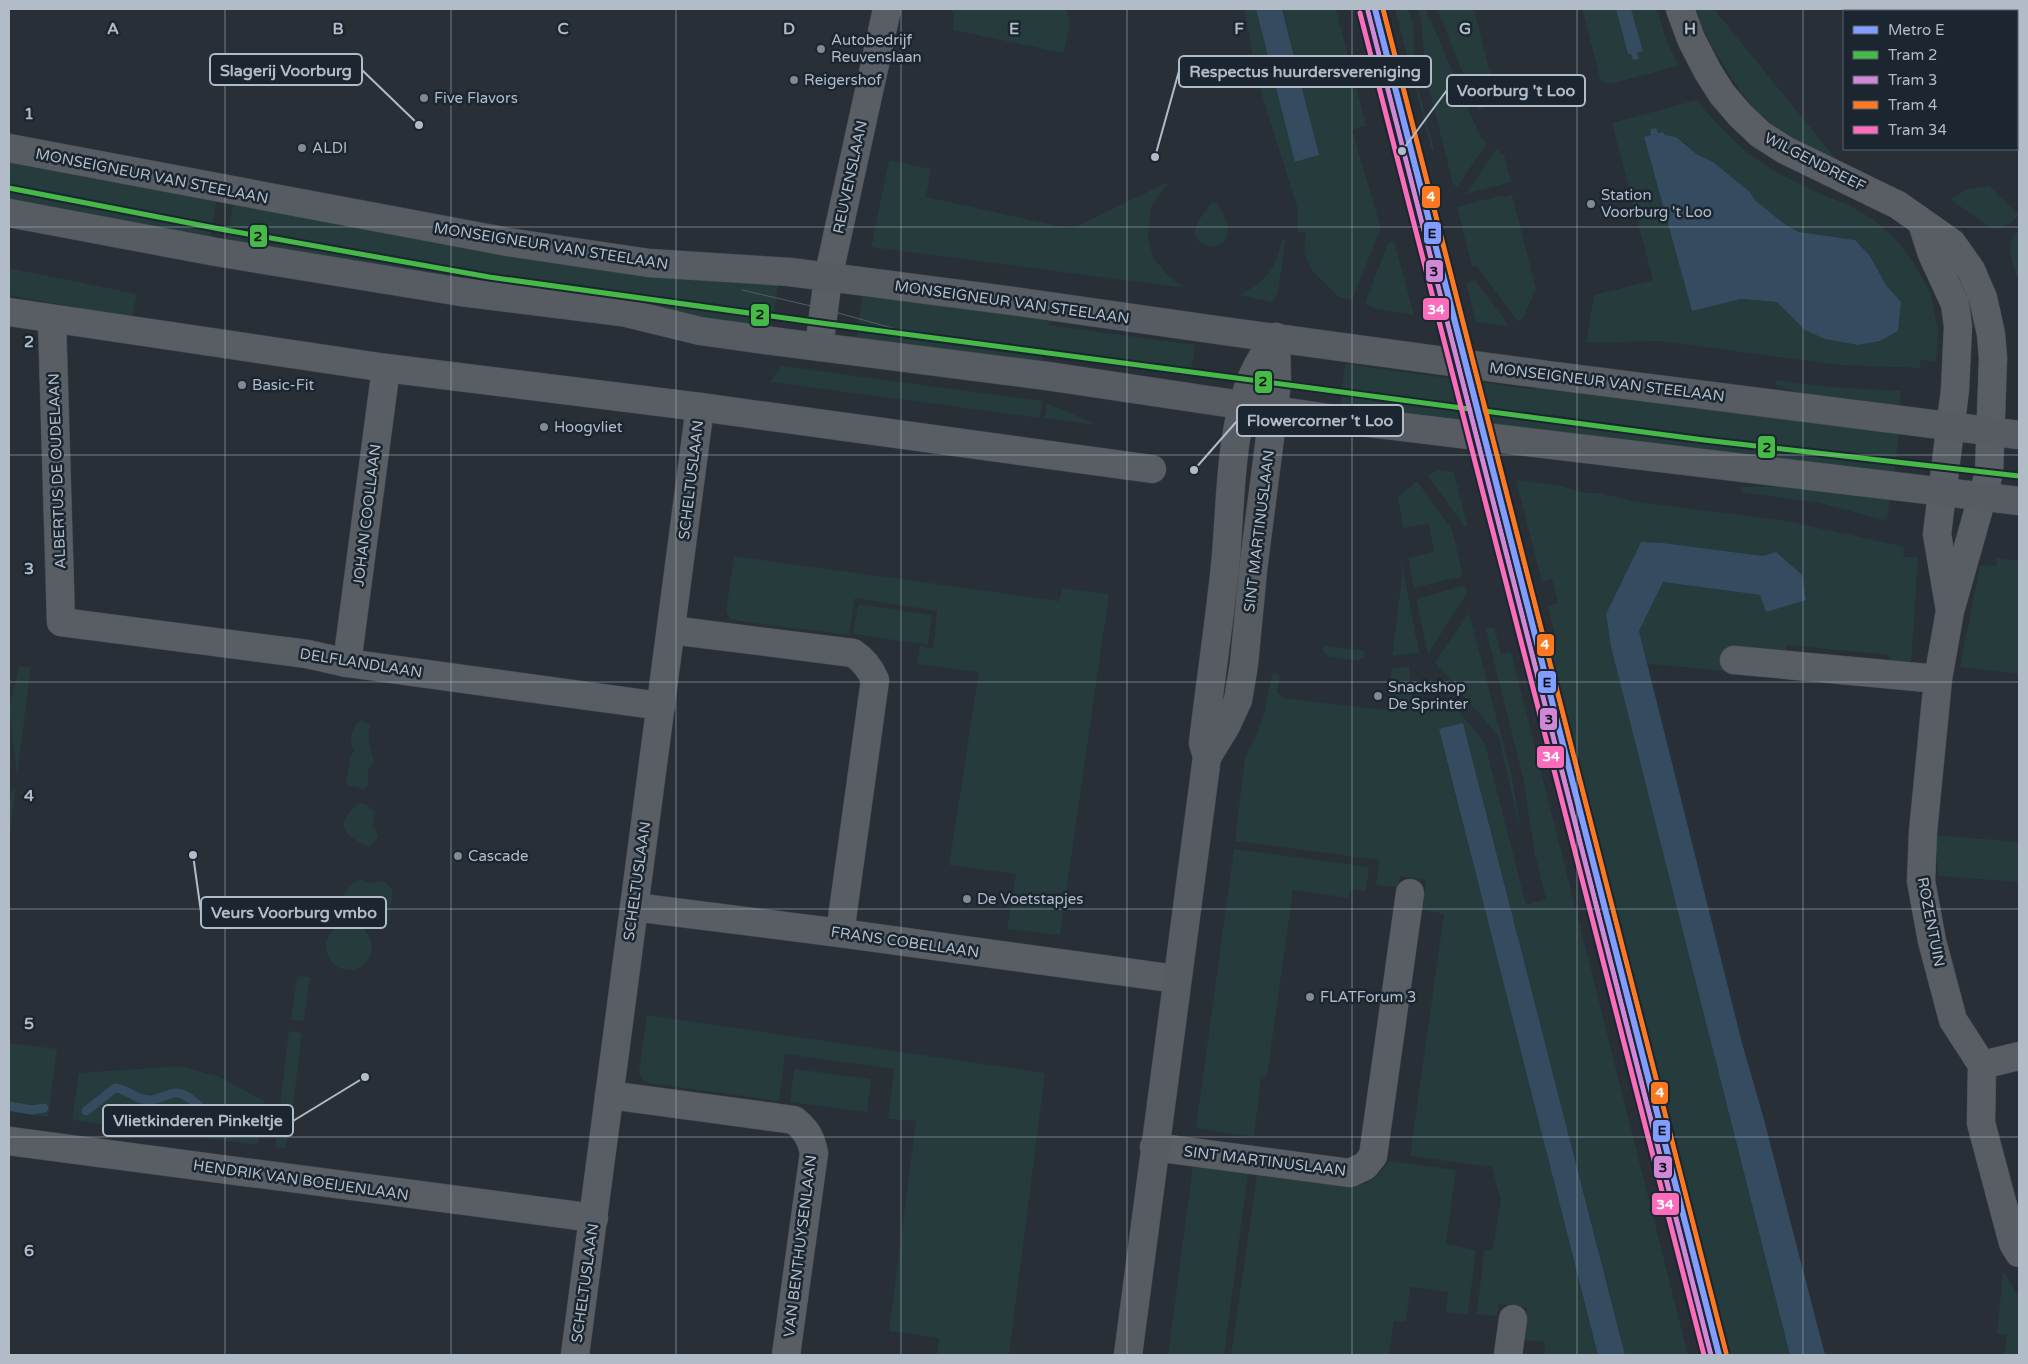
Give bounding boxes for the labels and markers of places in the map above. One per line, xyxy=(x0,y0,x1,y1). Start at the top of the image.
place label: Autobedrijf Reuvenslaan xyxy=(831,31,922,66)
marker: Autobedrijf Reuvenslaan xyxy=(815,43,827,55)
callout: Slagerij Voorburg xyxy=(210,54,362,85)
callout: Respectus huurdersvereniging xyxy=(1179,56,1431,87)
place label: Reigershof xyxy=(804,71,882,89)
marker: Reigershof xyxy=(788,74,800,86)
callout: Voorburg 't Loo xyxy=(1447,75,1585,106)
place label: Five Flavors xyxy=(434,89,518,107)
marker: Five Flavors xyxy=(418,92,430,104)
place label: ALDI xyxy=(312,139,347,157)
marker: ALDI xyxy=(296,142,308,154)
place label: Station Voorburg 't Loo xyxy=(1601,186,1712,221)
marker: Station Voorburg 't Loo xyxy=(1585,198,1597,210)
place label: Basic-Fit xyxy=(252,376,314,394)
marker: Basic-Fit xyxy=(236,379,248,391)
callout: Flowercorner 't Loo xyxy=(1237,405,1403,436)
place label: Hoogvliet xyxy=(554,418,623,436)
marker: Hoogvliet xyxy=(538,421,550,433)
place label: Snackshop De Sprinter xyxy=(1388,678,1469,713)
marker: Snackshop De Sprinter xyxy=(1372,690,1384,702)
place label: Cascade xyxy=(468,847,528,865)
marker: Cascade xyxy=(452,850,464,862)
place label: De Voetstapjes xyxy=(977,890,1084,908)
marker: De Voetstapjes xyxy=(961,893,973,905)
callout: Veurs Voorburg vmbo xyxy=(201,897,386,928)
place label: FLATForum 3 xyxy=(1320,988,1416,1006)
marker: FLATForum 3 xyxy=(1304,991,1316,1003)
callout: Vlietkinderen Pinkeltje xyxy=(103,1105,293,1136)

